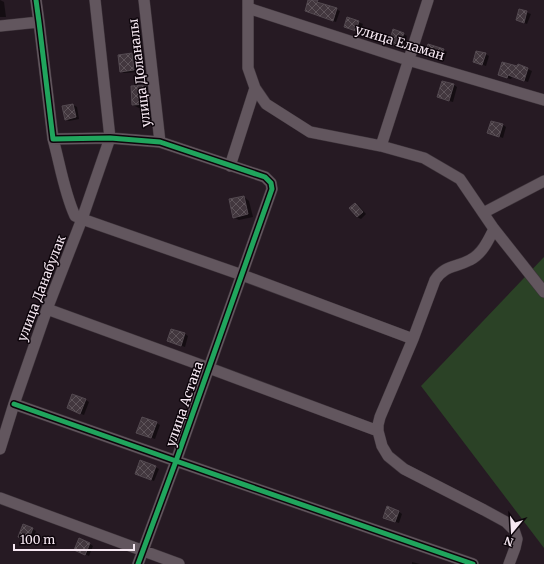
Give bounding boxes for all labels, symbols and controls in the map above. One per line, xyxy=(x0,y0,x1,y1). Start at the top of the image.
street label: улица Доланалы xyxy=(124,18,155,128)
street label: улица Еламан xyxy=(353,21,447,64)
street label: улица Данабулак xyxy=(13,232,70,344)
street label: улица Астана xyxy=(162,359,207,449)
north arrow xyxy=(492,512,532,552)
scale bar xyxy=(14,526,134,552)
text: 100 m xyxy=(20,532,55,547)
text: N xyxy=(502,533,515,550)

